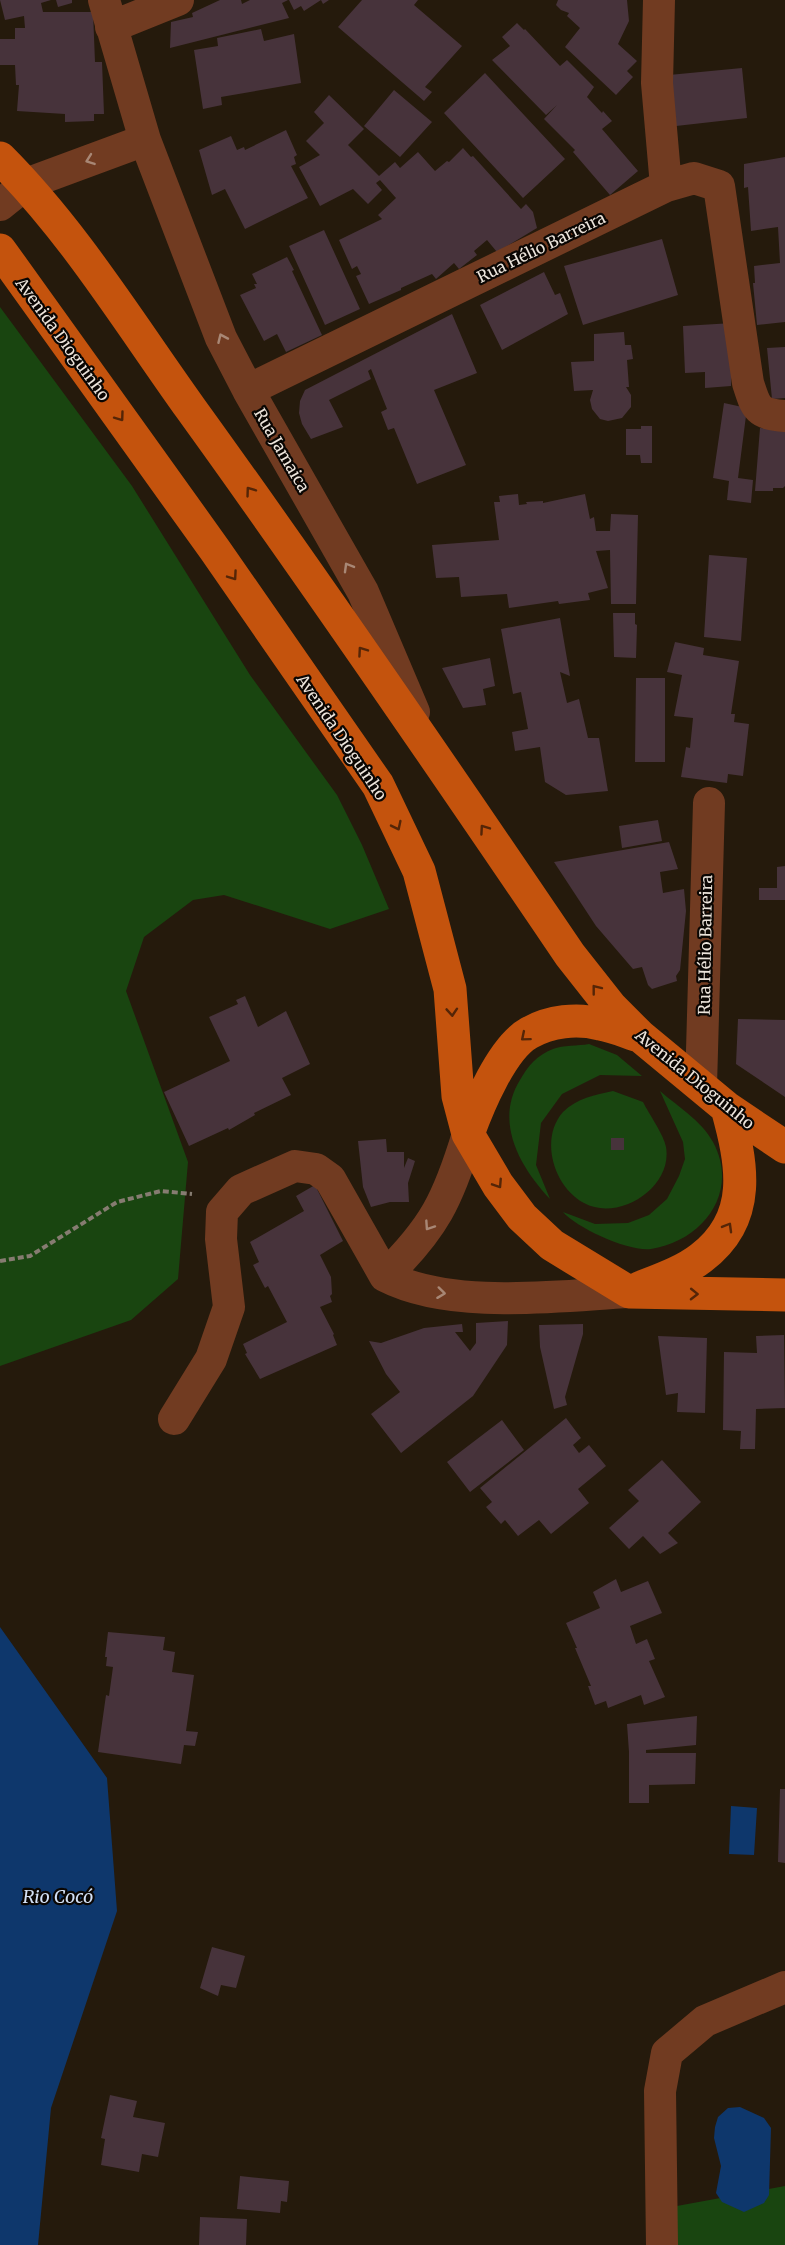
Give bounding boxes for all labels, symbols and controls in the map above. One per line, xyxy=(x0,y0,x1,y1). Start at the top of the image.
one-way arrow xyxy=(85,153,96,166)
street label: Rua Hélio Barreira xyxy=(474,207,609,287)
street label: Avenida Dioguinho xyxy=(11,273,114,404)
one-way arrow xyxy=(217,333,229,344)
street label: Rua Jamaica xyxy=(250,404,314,496)
one-way arrow xyxy=(112,411,123,422)
one-way arrow xyxy=(247,487,258,498)
one-way arrow xyxy=(344,563,356,573)
one-way arrow xyxy=(226,570,237,581)
one-way arrow xyxy=(358,647,369,658)
street label: Avenida Dioguinho xyxy=(292,670,391,804)
one-way arrow xyxy=(390,820,402,831)
one-way arrow xyxy=(480,825,491,836)
street label: Rua Hélio Barreira xyxy=(694,874,716,1015)
one-way arrow xyxy=(593,984,604,995)
one-way arrow xyxy=(445,1008,458,1017)
street label: Avenida Dioguinho xyxy=(631,1024,759,1133)
one-way arrow xyxy=(521,1030,532,1041)
one-way arrow xyxy=(491,1178,502,1189)
one-way arrow xyxy=(425,1220,436,1231)
one-way arrow xyxy=(721,1223,732,1233)
one-way arrow xyxy=(436,1286,445,1299)
one-way arrow xyxy=(689,1287,698,1300)
water label: Rio Cocó xyxy=(23,1885,93,1908)

